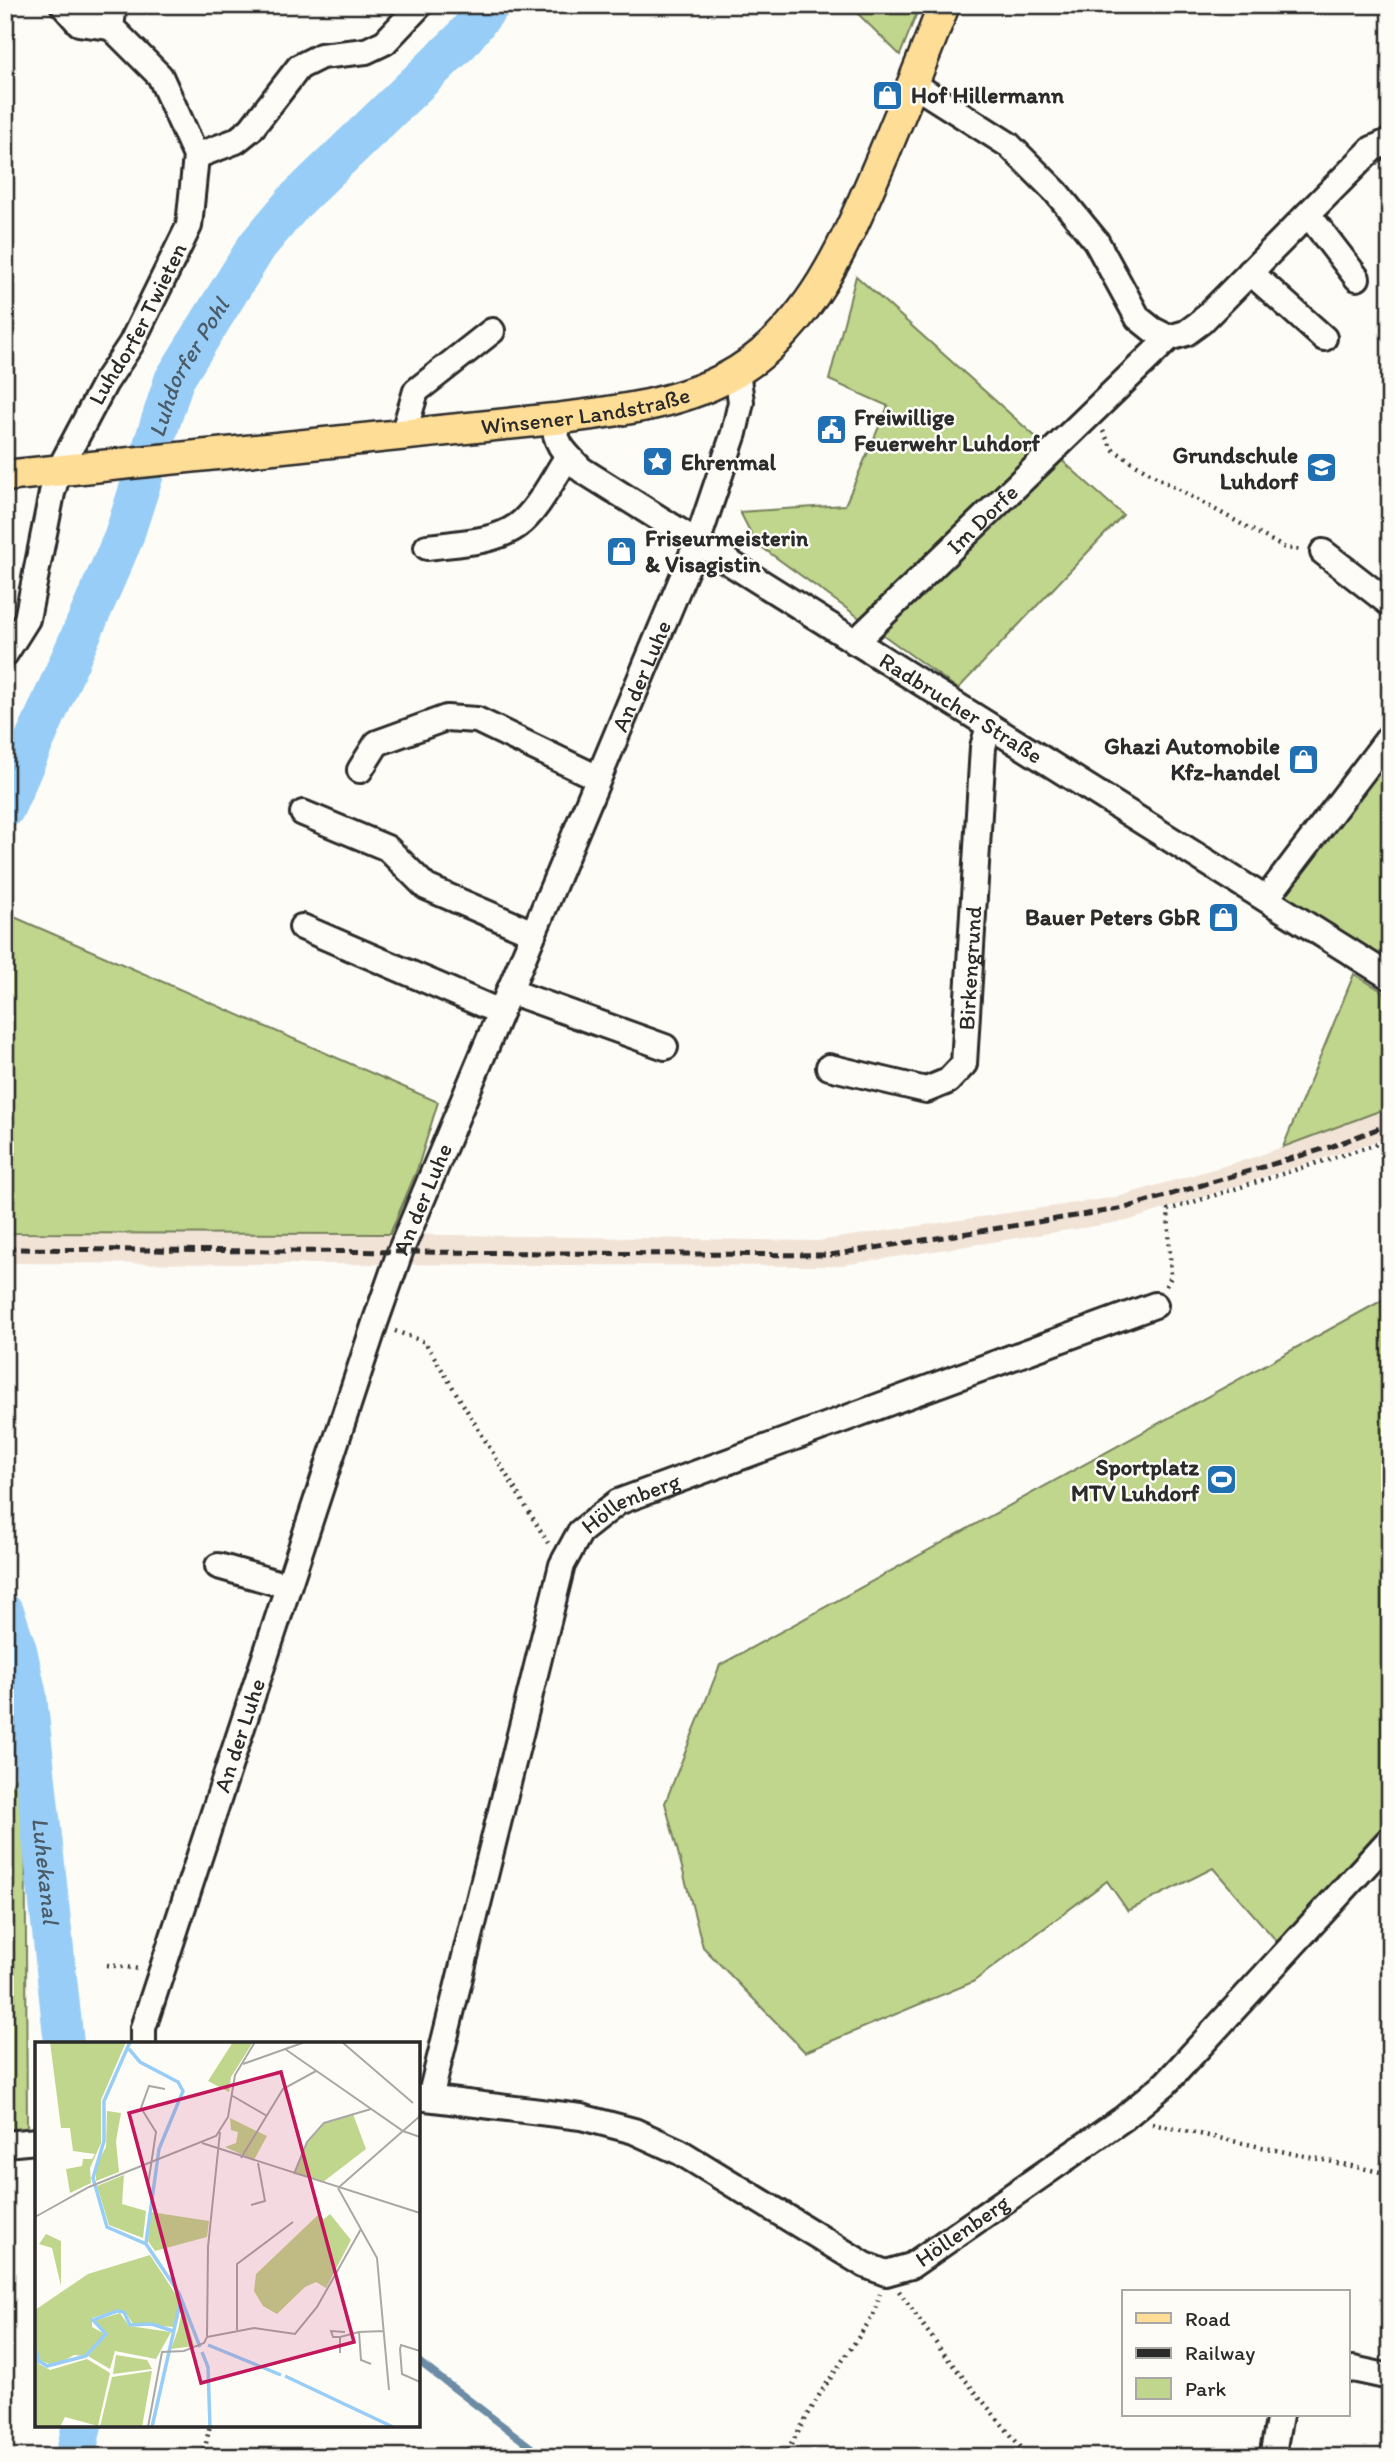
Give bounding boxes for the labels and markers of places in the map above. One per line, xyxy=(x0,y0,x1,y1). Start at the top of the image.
shop icon: Hof Hillermann xyxy=(871,78,905,112)
place label: Hof Hillermann xyxy=(911,81,1065,109)
place label: Freiwillige Feuerwehr Luhdorf xyxy=(854,403,1040,457)
public building icon: Freiwillige Feuerwehr Luhdorf xyxy=(814,413,848,447)
place label: Grundschule Luhdorf xyxy=(1172,441,1299,495)
place icon: Ehrenmal xyxy=(641,445,675,479)
place label: Ehrenmal xyxy=(681,448,776,476)
school or university icon: Grundschule Luhdorf xyxy=(1304,451,1338,485)
place label: Friseurmeisterin & Visagistin xyxy=(645,524,809,578)
shop icon: Friseurmeisterin & Visagistin xyxy=(605,534,639,568)
place label: Ghazi Automobile Kfz-handel xyxy=(1104,732,1280,786)
shop icon: Ghazi Automobile Kfz-handel xyxy=(1286,742,1320,776)
shop icon: Bauer Peters GbR xyxy=(1206,900,1240,934)
place label: Bauer Peters GbR xyxy=(1025,903,1201,931)
place label: Sportplatz MTV Luhdorf xyxy=(1071,1453,1200,1507)
sports icon: Sportplatz MTV Luhdorf xyxy=(1205,1463,1239,1497)

